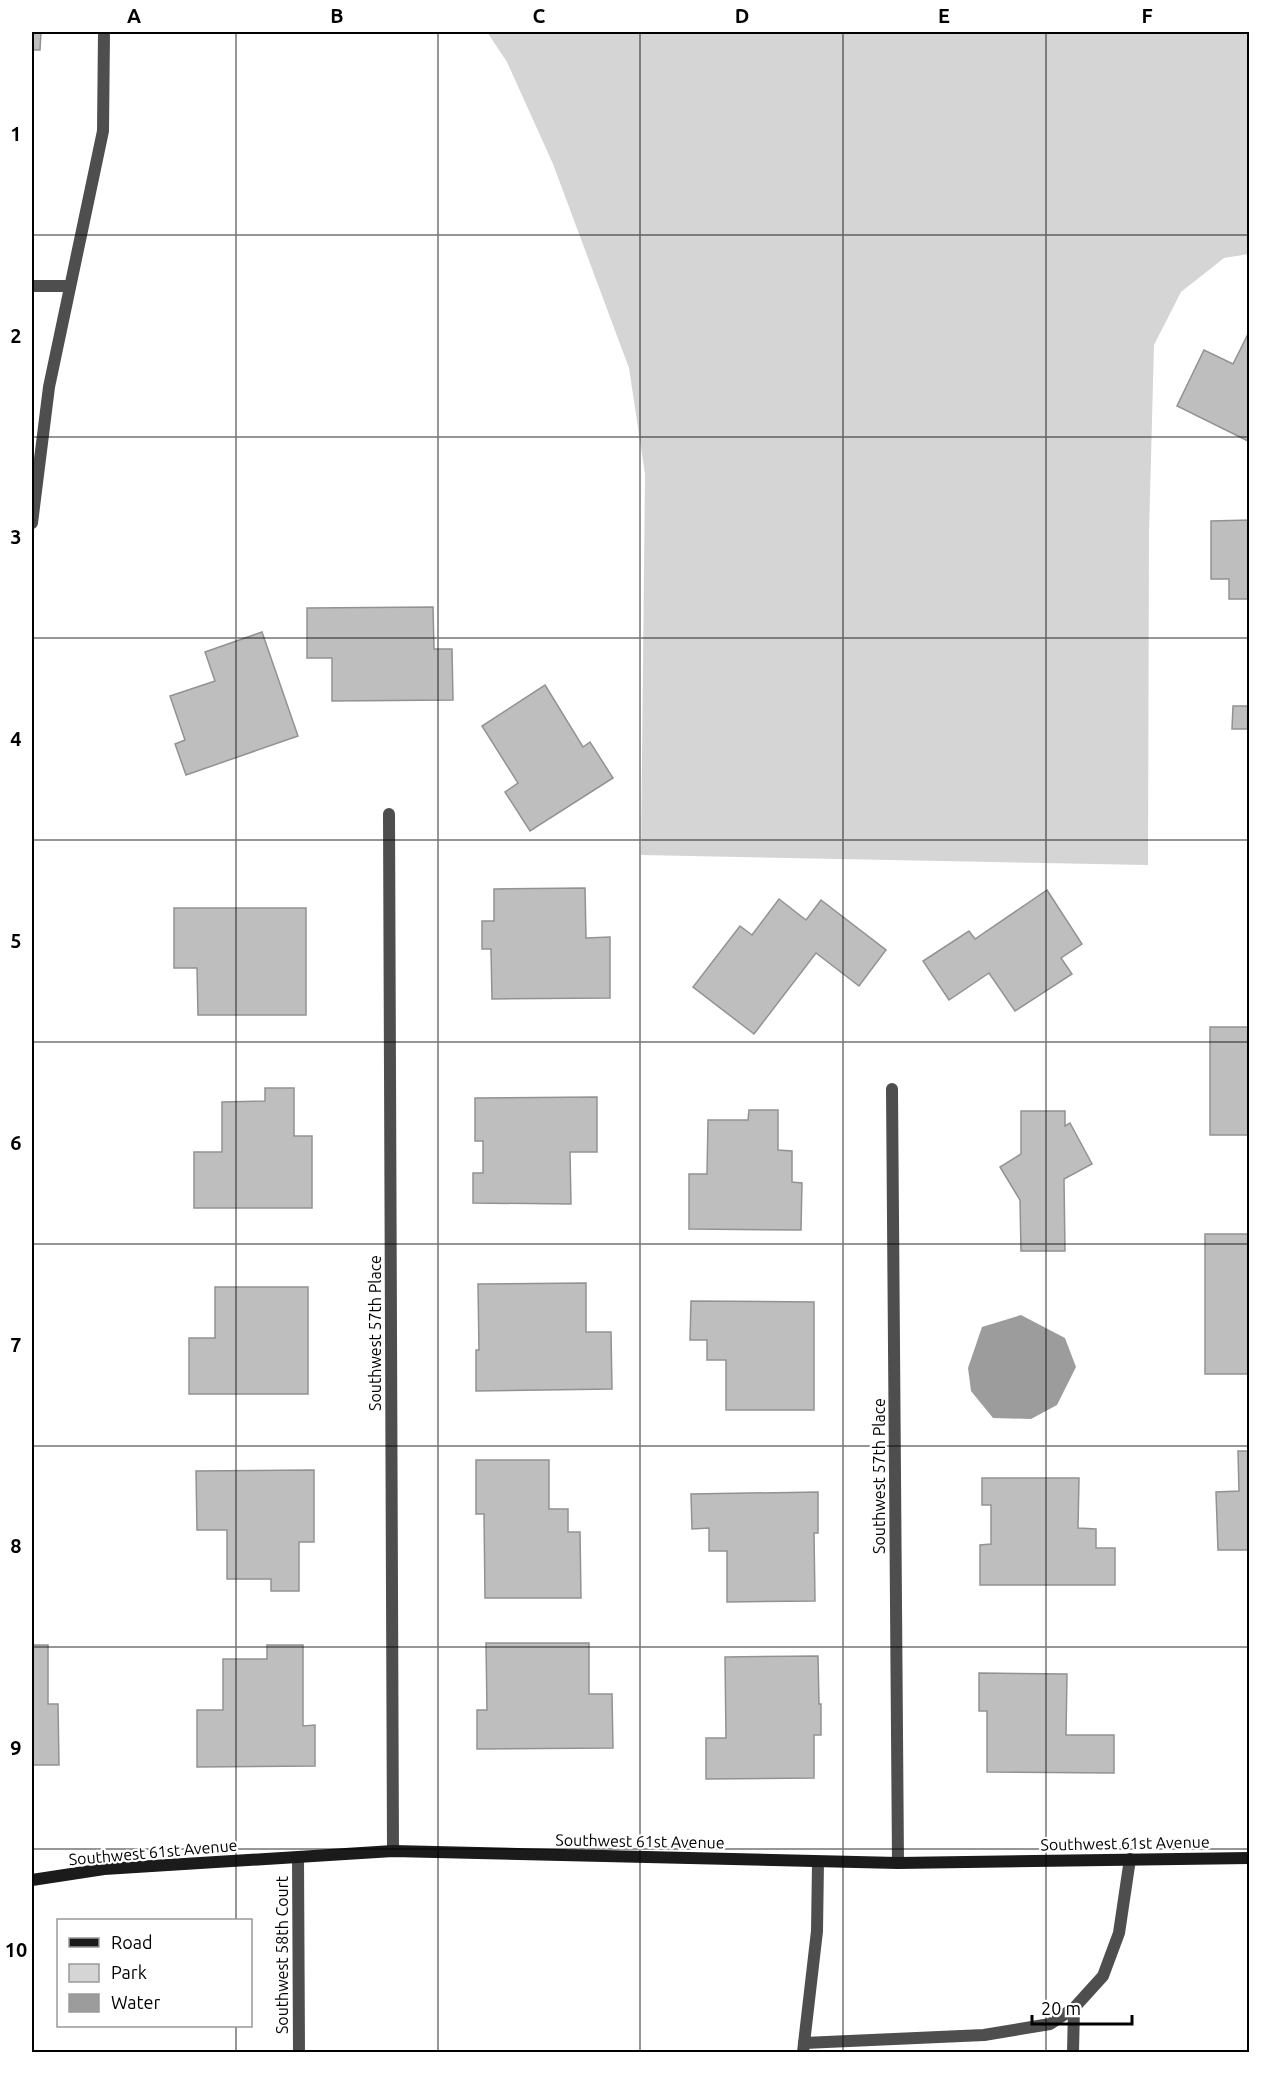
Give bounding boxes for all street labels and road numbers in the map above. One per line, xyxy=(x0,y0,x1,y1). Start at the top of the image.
street label: Southwest 57th Place xyxy=(366,1255,384,1411)
street label: Southwest 57th Place xyxy=(870,1398,888,1554)
street label: Southwest 61st Avenue xyxy=(555,1831,725,1851)
street label: Southwest 61st Avenue xyxy=(1040,1833,1210,1853)
street label: Southwest 61st Avenue xyxy=(68,1836,238,1868)
street label: Southwest 58th Court xyxy=(273,1875,291,2034)

